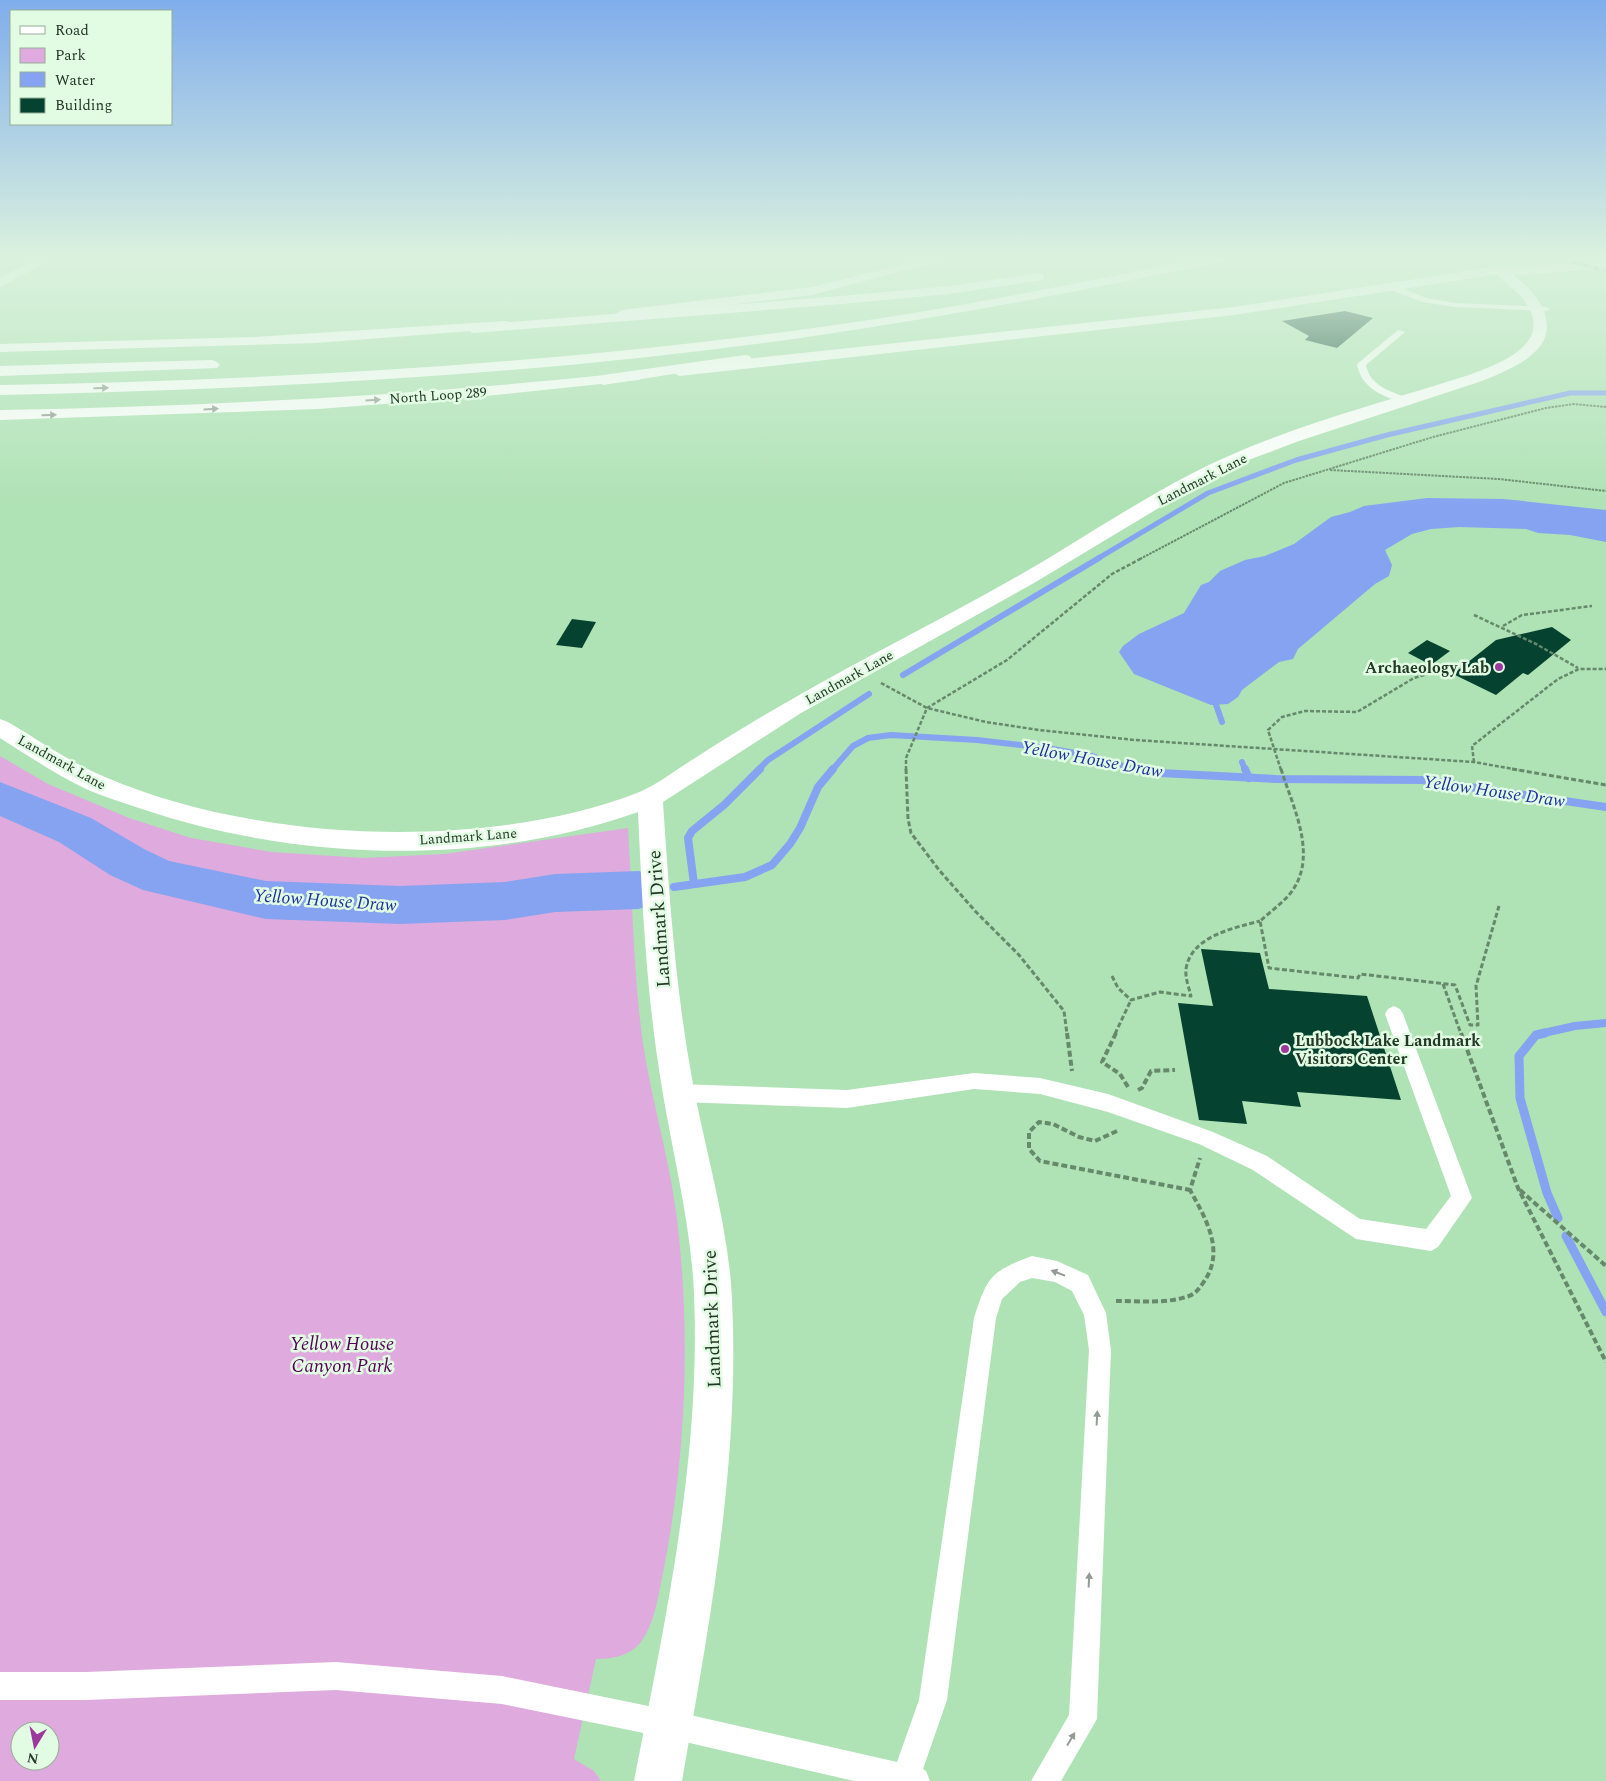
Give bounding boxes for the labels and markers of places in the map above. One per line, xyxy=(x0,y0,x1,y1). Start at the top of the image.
place label: Archaeology Lab xyxy=(1365,656,1489,680)
marker: Archaeology Lab xyxy=(1493,661,1505,673)
place label: Lubbock Lake Landmark Visitors Center xyxy=(1295,1029,1481,1071)
marker: Lubbock Lake Landmark Visitors Center xyxy=(1279,1043,1291,1055)

